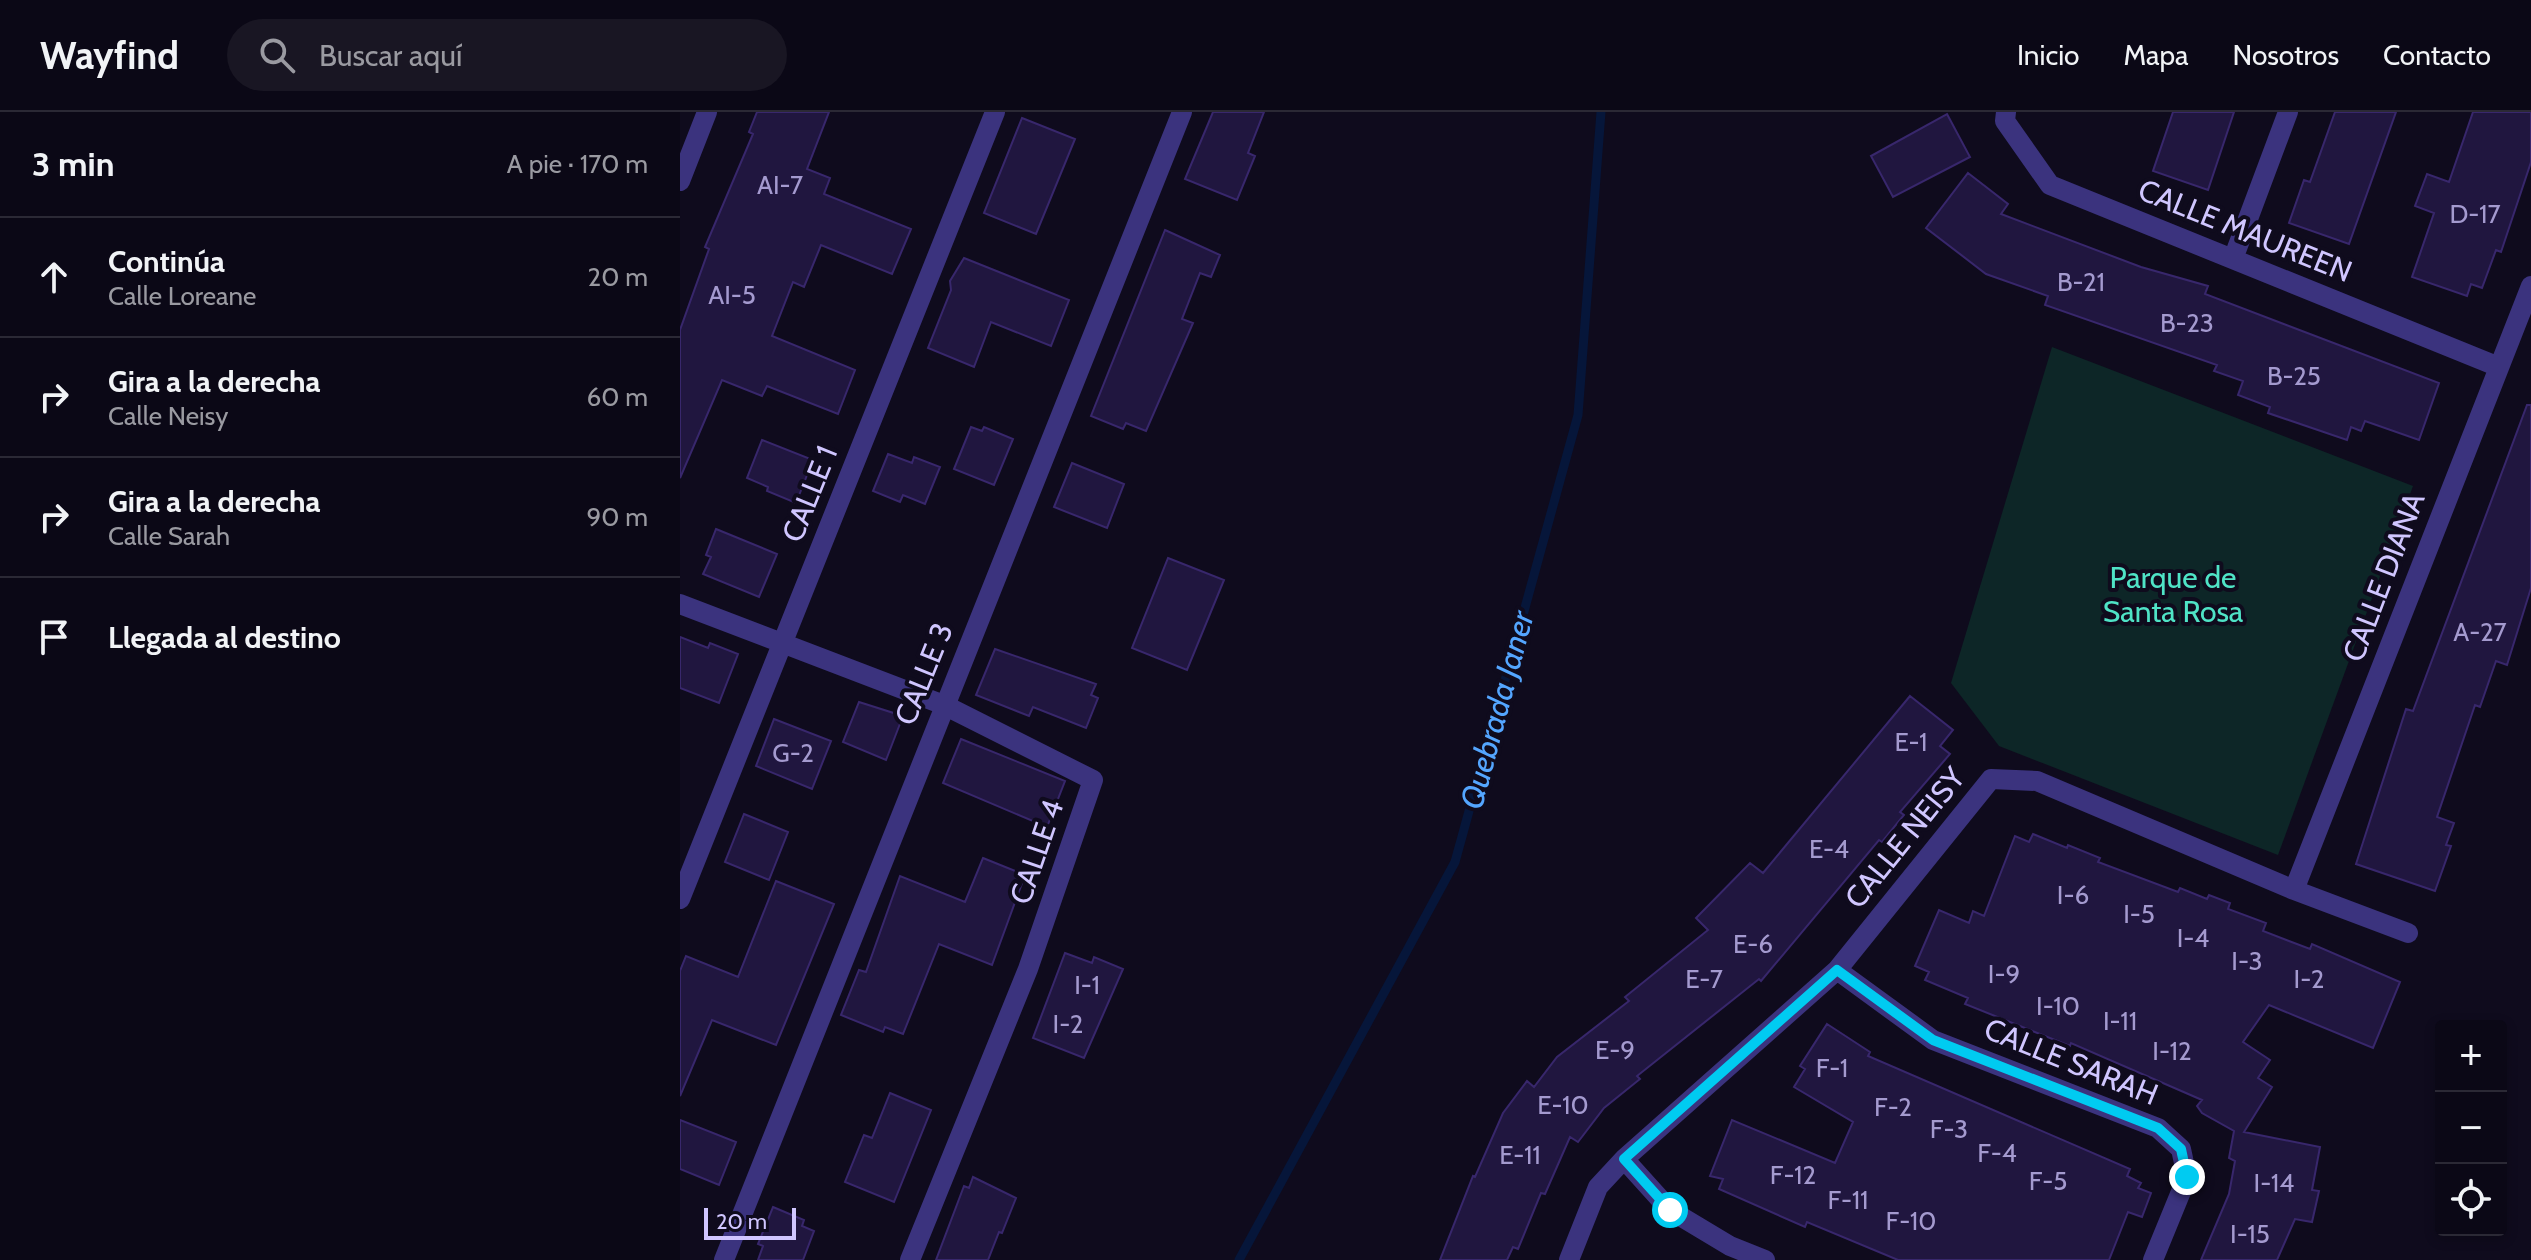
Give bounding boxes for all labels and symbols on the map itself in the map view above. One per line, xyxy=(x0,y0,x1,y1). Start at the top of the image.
house number: AI-7 xyxy=(757,169,803,201)
street label: CALLE MAUREEN xyxy=(2133,171,2357,290)
house number: D-17 xyxy=(2449,198,2501,230)
house number: B-21 xyxy=(2057,266,2105,298)
house number: AI-5 xyxy=(708,279,756,311)
house number: B-23 xyxy=(2160,307,2214,339)
house number: B-25 xyxy=(2267,360,2321,392)
street label: CALLE 1 xyxy=(774,440,845,547)
street label: CALLE DIANA xyxy=(2334,487,2433,667)
park label: Parque de Santa Rosa xyxy=(2103,559,2244,630)
water label: Quebrada Janer xyxy=(1451,606,1542,813)
house number: A-27 xyxy=(2453,616,2507,648)
street label: CALLE 3 xyxy=(886,617,961,730)
house number: E-1 xyxy=(1894,726,1928,758)
house number: G-2 xyxy=(772,737,814,769)
street label: CALLE NEISY xyxy=(1837,759,1973,916)
street label: CALLE 4 xyxy=(1001,795,1072,909)
house number: E-4 xyxy=(1809,833,1849,865)
house number: I-6 xyxy=(2057,879,2089,911)
house number: I-5 xyxy=(2123,898,2155,930)
house number: I-4 xyxy=(2177,922,2209,954)
house number: E-6 xyxy=(1733,928,1773,960)
house number: I-3 xyxy=(2231,945,2263,977)
house number: I-9 xyxy=(1988,958,2020,990)
house number: E-7 xyxy=(1685,963,1723,995)
house number: I-2 xyxy=(2294,963,2324,995)
house number: I-1 xyxy=(1074,969,1100,1001)
house number: I-10 xyxy=(2036,990,2080,1022)
house number: I-11 xyxy=(2103,1005,2137,1037)
house number: I-2 xyxy=(1053,1008,1083,1040)
street label: CALLE SARAH xyxy=(1979,1010,2163,1113)
house number: E-9 xyxy=(1595,1034,1635,1066)
house number: I-12 xyxy=(2152,1035,2192,1067)
house number: F-1 xyxy=(1816,1052,1848,1084)
house number: E-10 xyxy=(1537,1089,1589,1121)
house number: F-2 xyxy=(1874,1091,1912,1123)
house number: F-3 xyxy=(1930,1113,1968,1145)
house number: F-4 xyxy=(1977,1137,2017,1169)
house number: E-11 xyxy=(1499,1139,1541,1171)
house number: F-12 xyxy=(1770,1159,1816,1191)
route end xyxy=(2169,1159,2205,1195)
house number: F-5 xyxy=(2029,1165,2067,1197)
house number: I-14 xyxy=(2254,1167,2294,1199)
house number: F-11 xyxy=(1827,1184,1869,1216)
route start xyxy=(1652,1192,1688,1228)
scale bar xyxy=(704,1204,796,1240)
house number: F-10 xyxy=(1886,1205,1936,1237)
house number: I-15 xyxy=(2230,1218,2270,1250)

